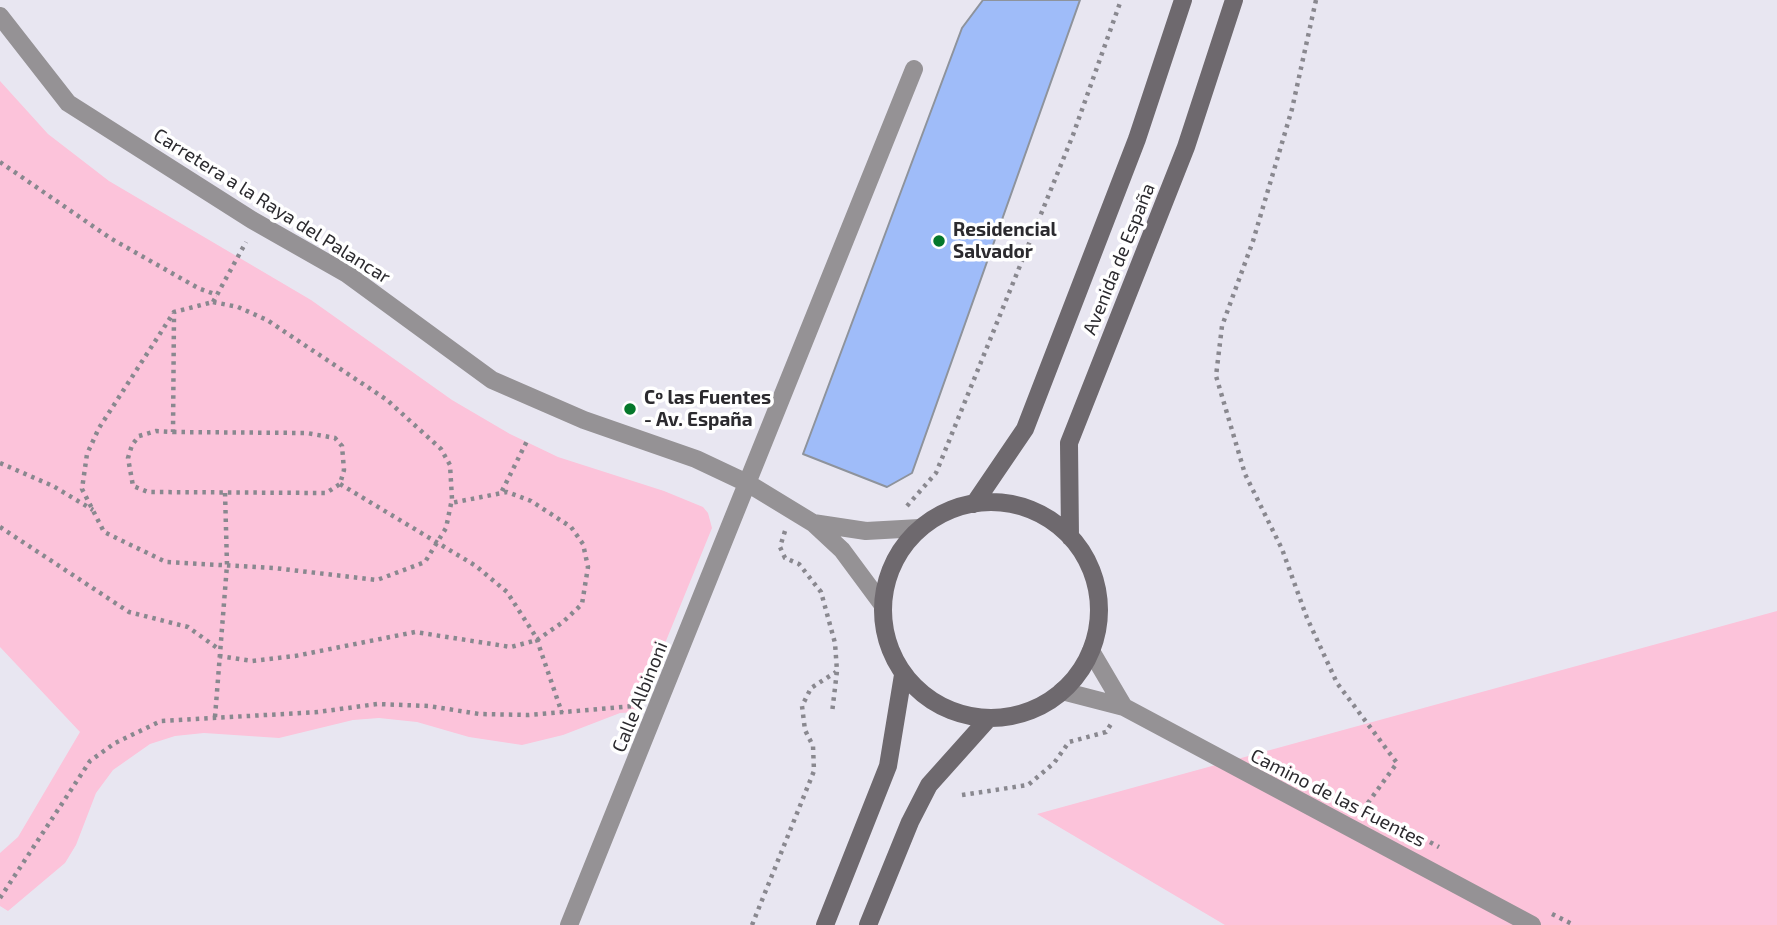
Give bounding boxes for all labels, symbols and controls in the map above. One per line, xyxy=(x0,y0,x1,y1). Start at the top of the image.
street label: Carretera a la Raya del Palancar xyxy=(149,123,395,289)
street label: Avenida de España xyxy=(1078,180,1160,338)
place label: Residencial Salvador xyxy=(953,219,1057,263)
marker: Residencial Salvador xyxy=(931,233,947,249)
place label: Cº las Fuentes - Av. España xyxy=(644,387,771,431)
marker: Cº las Fuentes - Av. España xyxy=(622,401,638,417)
street label: Calle Albinoni xyxy=(607,638,673,756)
street label: Camino de las Fuentes xyxy=(1247,744,1429,852)

